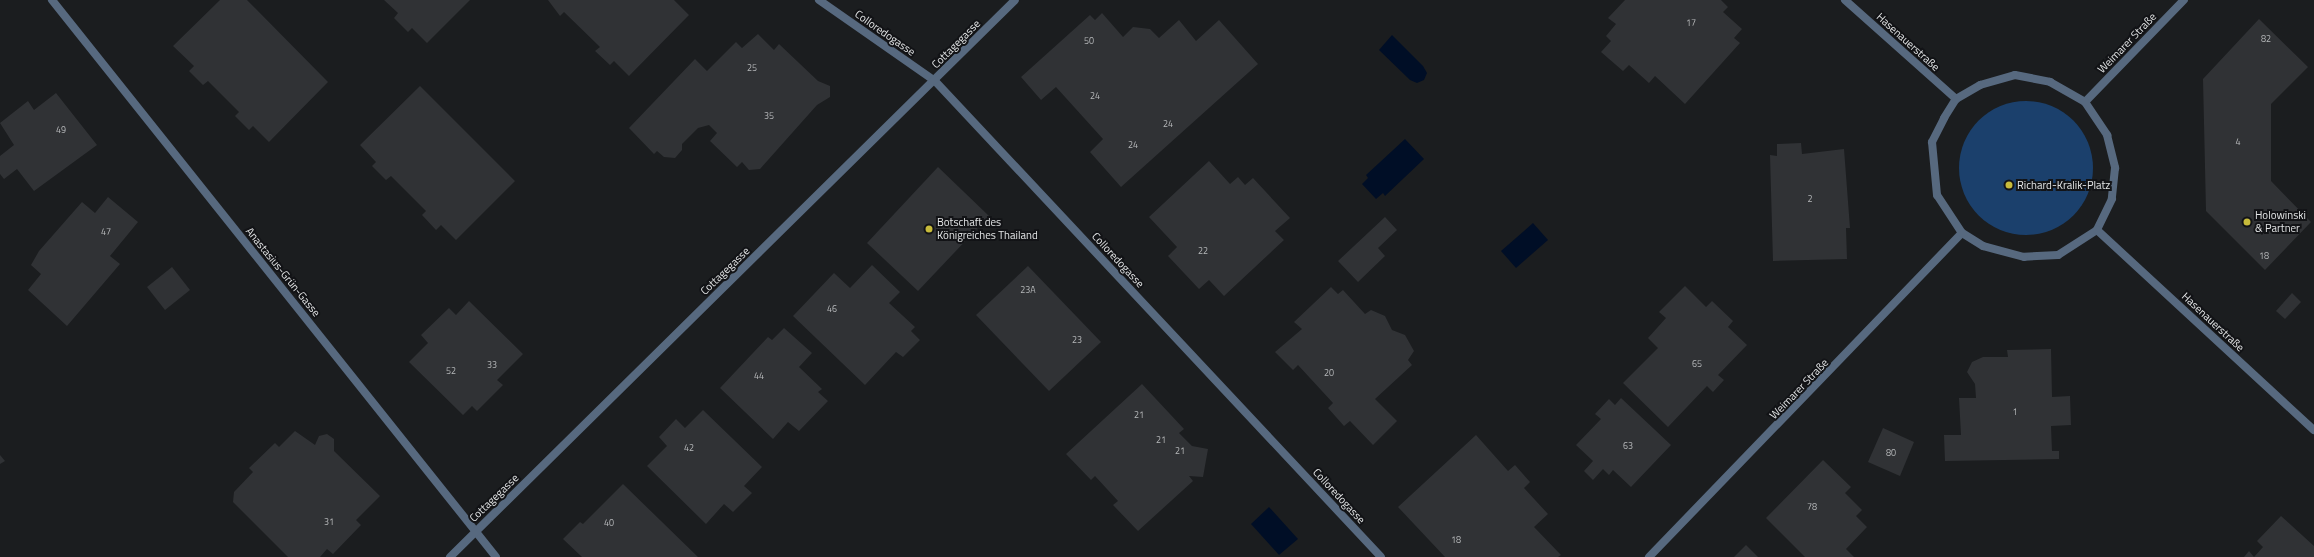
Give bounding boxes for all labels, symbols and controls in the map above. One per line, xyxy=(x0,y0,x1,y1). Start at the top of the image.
street label: Colloredogasse xyxy=(852,7,918,59)
street label: Hasenauerstraße xyxy=(1874,10,1942,74)
street label: Weimarer Straße xyxy=(2095,10,2159,76)
street label: Cottagegasse xyxy=(929,17,983,71)
house number: 17 xyxy=(1686,18,1696,28)
house number: 82 xyxy=(2261,34,2271,44)
house number: 50 xyxy=(1084,36,1094,46)
house number: 25 xyxy=(747,63,757,73)
house number: 24 xyxy=(1090,91,1100,101)
house number: 35 xyxy=(764,111,774,121)
house number: 24 xyxy=(1163,119,1173,129)
house number: 49 xyxy=(56,125,66,135)
house number: 4 xyxy=(2235,137,2241,147)
house number: 24 xyxy=(1128,140,1138,150)
place label: Richard-Kralik-Platz xyxy=(2017,178,2110,192)
marker: Richard-Kralik-Platz xyxy=(2004,180,2014,190)
house number: 2 xyxy=(1807,194,1813,204)
place label: Holowinski & Partner xyxy=(2255,209,2306,235)
place label: Botschaft des Königreiches Thailand xyxy=(937,216,1038,242)
marker: Holowinski & Partner xyxy=(2242,217,2252,227)
marker: Botschaft des Königreiches Thailand xyxy=(924,224,934,234)
street label: Anastasius-Grün-Gasse xyxy=(243,225,323,319)
house number: 47 xyxy=(101,227,111,237)
street label: Colloredogasse xyxy=(1089,230,1147,290)
street label: Cottagegasse xyxy=(698,244,752,298)
house number: 22 xyxy=(1198,246,1208,256)
house number: 18 xyxy=(2259,251,2269,261)
house number: 23A xyxy=(1020,285,1036,295)
street label: Hasenauerstraße xyxy=(2179,290,2247,354)
house number: 46 xyxy=(827,304,837,314)
house number: 23 xyxy=(1072,335,1082,345)
street label: Weimarer Straße xyxy=(1767,356,1831,422)
house number: 65 xyxy=(1692,359,1702,369)
house number: 33 xyxy=(487,360,497,370)
house number: 52 xyxy=(446,366,456,376)
house number: 20 xyxy=(1324,368,1334,378)
house number: 44 xyxy=(754,371,764,381)
house number: 1 xyxy=(2012,407,2018,417)
house number: 21 xyxy=(1134,410,1144,420)
house number: 21 xyxy=(1156,435,1166,445)
house number: 63 xyxy=(1623,441,1633,451)
house number: 42 xyxy=(684,443,694,453)
house number: 21 xyxy=(1175,446,1185,456)
house number: 80 xyxy=(1886,448,1896,458)
street label: Colloredogasse xyxy=(1310,466,1368,526)
street label: Cottagegasse xyxy=(467,471,521,525)
house number: 78 xyxy=(1807,502,1817,512)
house number: 31 xyxy=(324,517,334,527)
house number: 40 xyxy=(604,518,614,528)
house number: 18 xyxy=(1451,535,1461,545)

